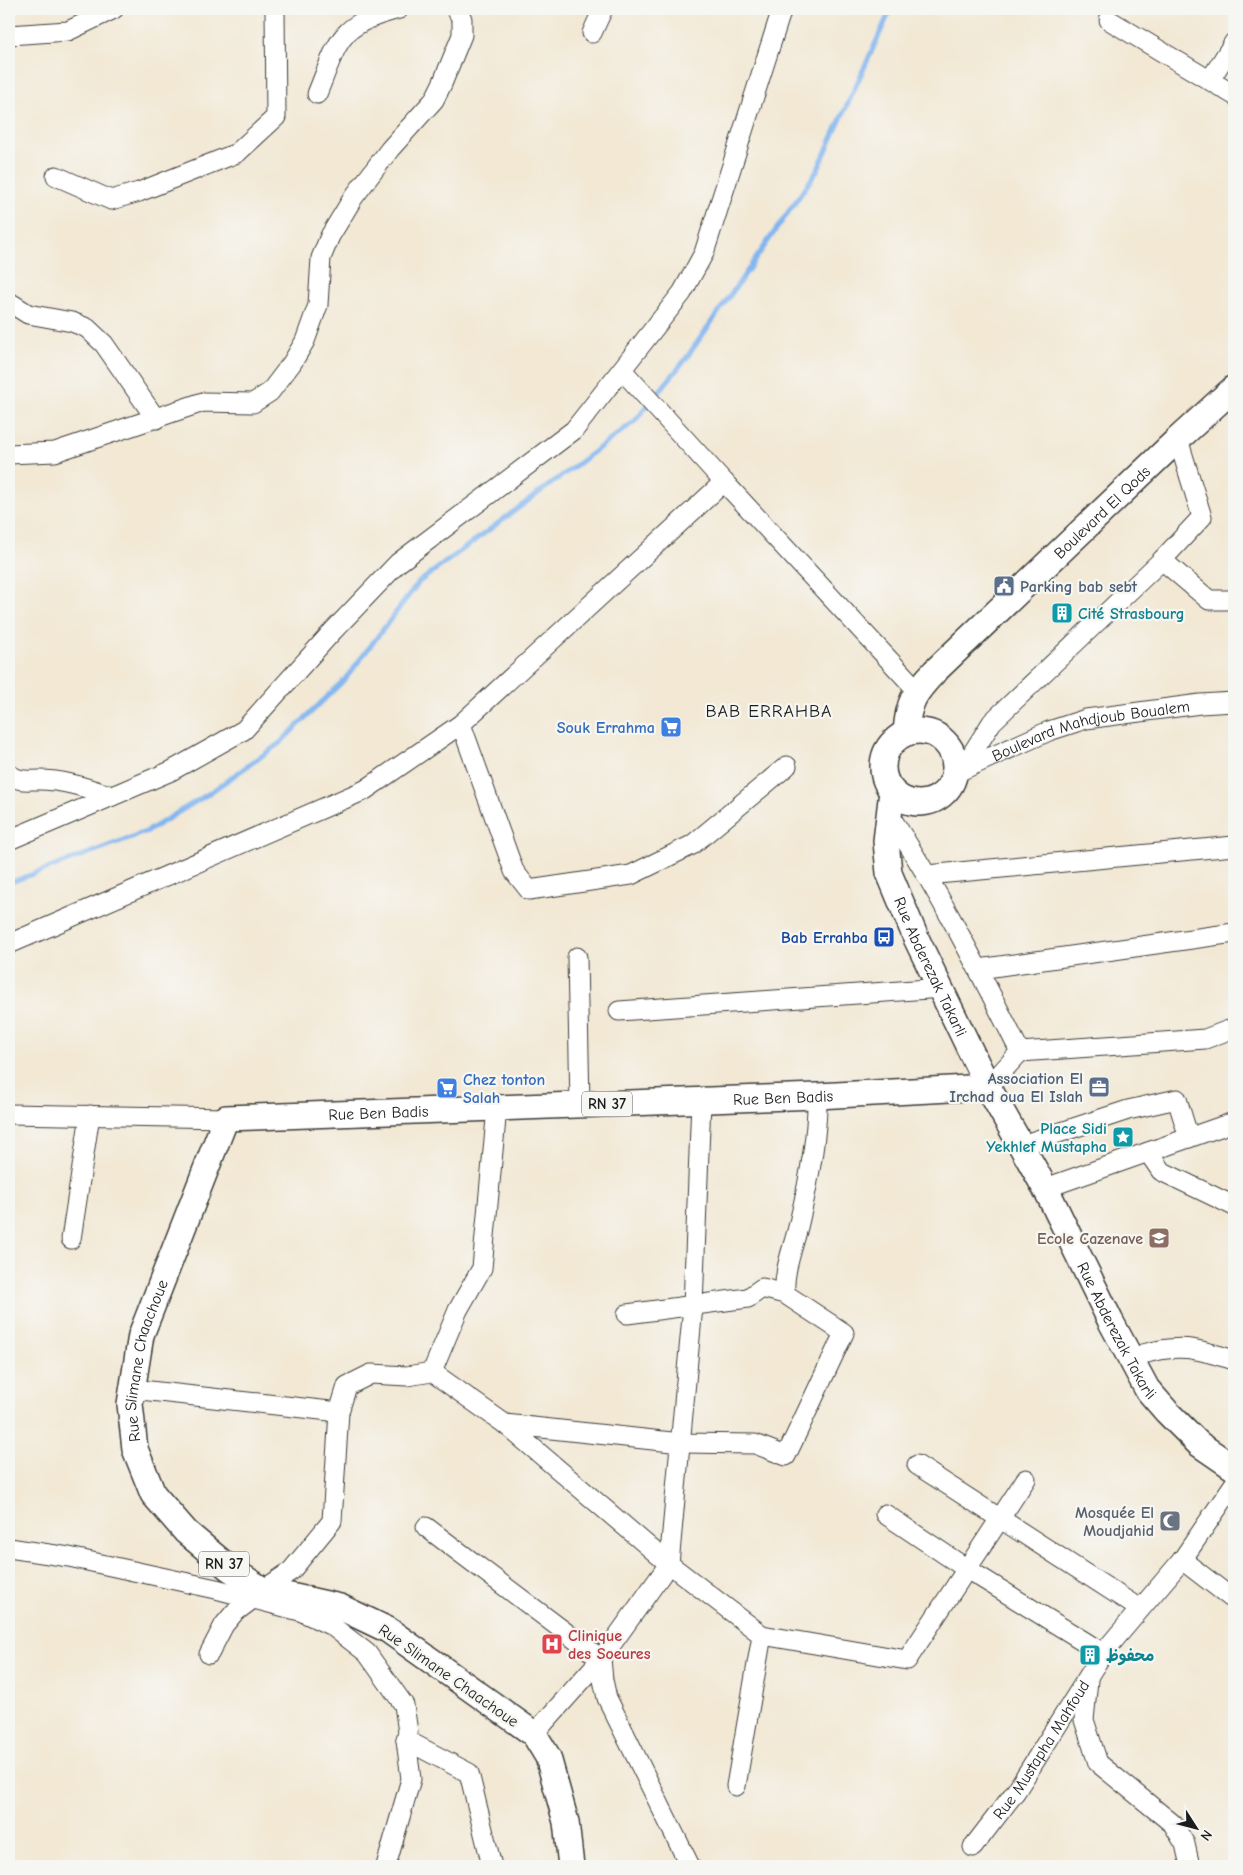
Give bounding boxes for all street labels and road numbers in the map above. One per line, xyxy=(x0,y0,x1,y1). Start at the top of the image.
street label: Boulevard El Qods xyxy=(1051,462,1154,563)
street label: Boulevard Mahdjoub Boualem xyxy=(989,697,1191,765)
street label: Rue Abderezak Takarli xyxy=(890,894,970,1040)
street label: Rue Ben Badis xyxy=(733,1087,834,1109)
road number: RN 37 xyxy=(582,1092,632,1116)
street label: Rue Ben Badis xyxy=(328,1102,429,1124)
street label: Rue Abderezak Takarli xyxy=(1073,1259,1160,1403)
street label: Rue Slimane Chaachoue xyxy=(122,1277,172,1443)
road number: RN 37 xyxy=(199,1552,249,1576)
street label: Rue Slimane Chaachoue xyxy=(375,1621,522,1731)
street label: Rue Mustapha Mahfoud xyxy=(990,1677,1093,1823)

